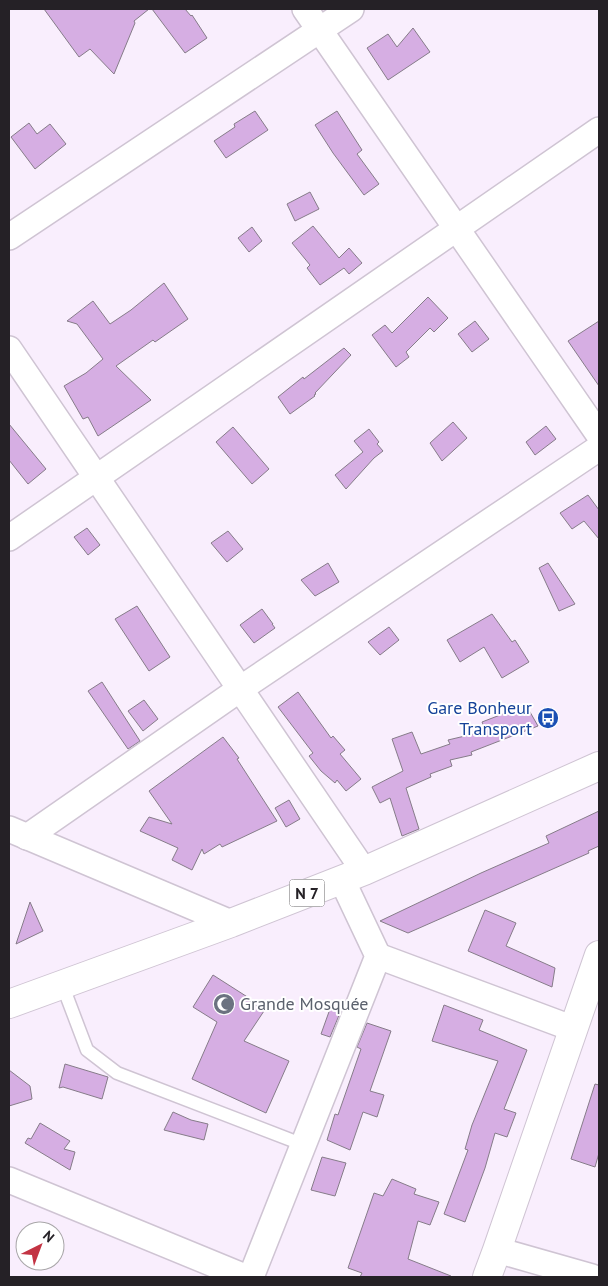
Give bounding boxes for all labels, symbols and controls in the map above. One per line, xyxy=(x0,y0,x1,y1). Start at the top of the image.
place label: Gare Bonheur Transport xyxy=(427,696,532,740)
bus stop icon: Gare Bonheur Transport xyxy=(536,706,560,730)
road number: N 7 xyxy=(290,880,324,906)
mosque icon: Grande Mosquée xyxy=(212,992,236,1016)
place label: Grande Mosquée xyxy=(240,992,368,1015)
north arrow xyxy=(15,1221,65,1271)
text: N xyxy=(39,1227,58,1246)

